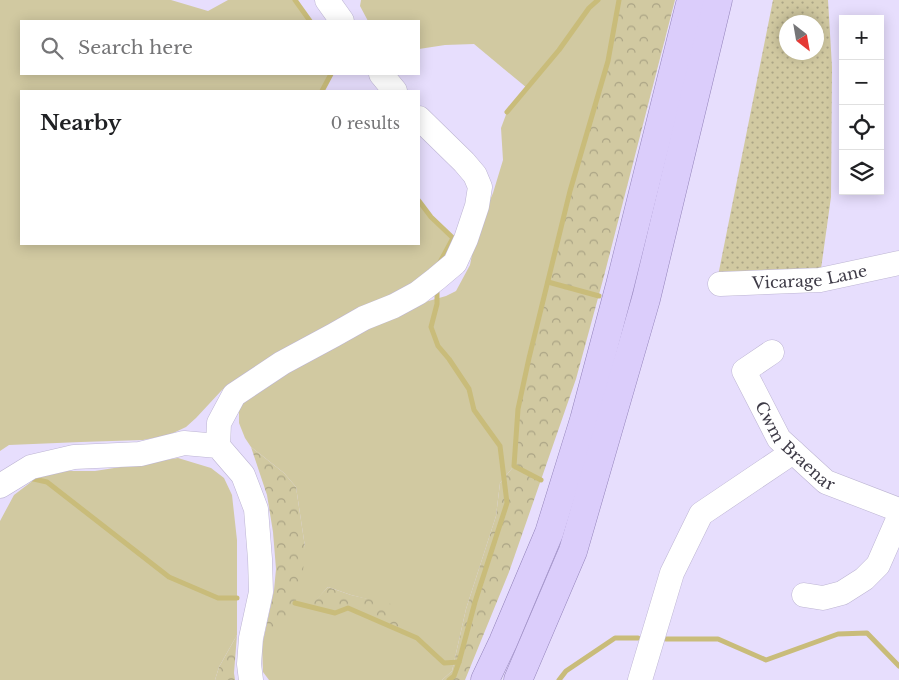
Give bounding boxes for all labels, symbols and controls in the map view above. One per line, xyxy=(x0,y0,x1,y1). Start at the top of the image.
north arrow xyxy=(779,15,824,60)
map controls xyxy=(839,15,884,195)
button: + xyxy=(839,15,884,60)
search box xyxy=(20,20,420,75)
icon: search xyxy=(38,34,66,62)
text: Search here xyxy=(78,36,193,59)
button: − xyxy=(839,60,884,105)
button: locate xyxy=(839,105,884,150)
text: Nearby xyxy=(40,110,121,136)
text: 0 results xyxy=(331,113,400,133)
button: layers xyxy=(839,150,884,195)
street label: Vicarage Lane xyxy=(751,260,869,293)
street label: Cwm Braenar xyxy=(751,398,838,495)

